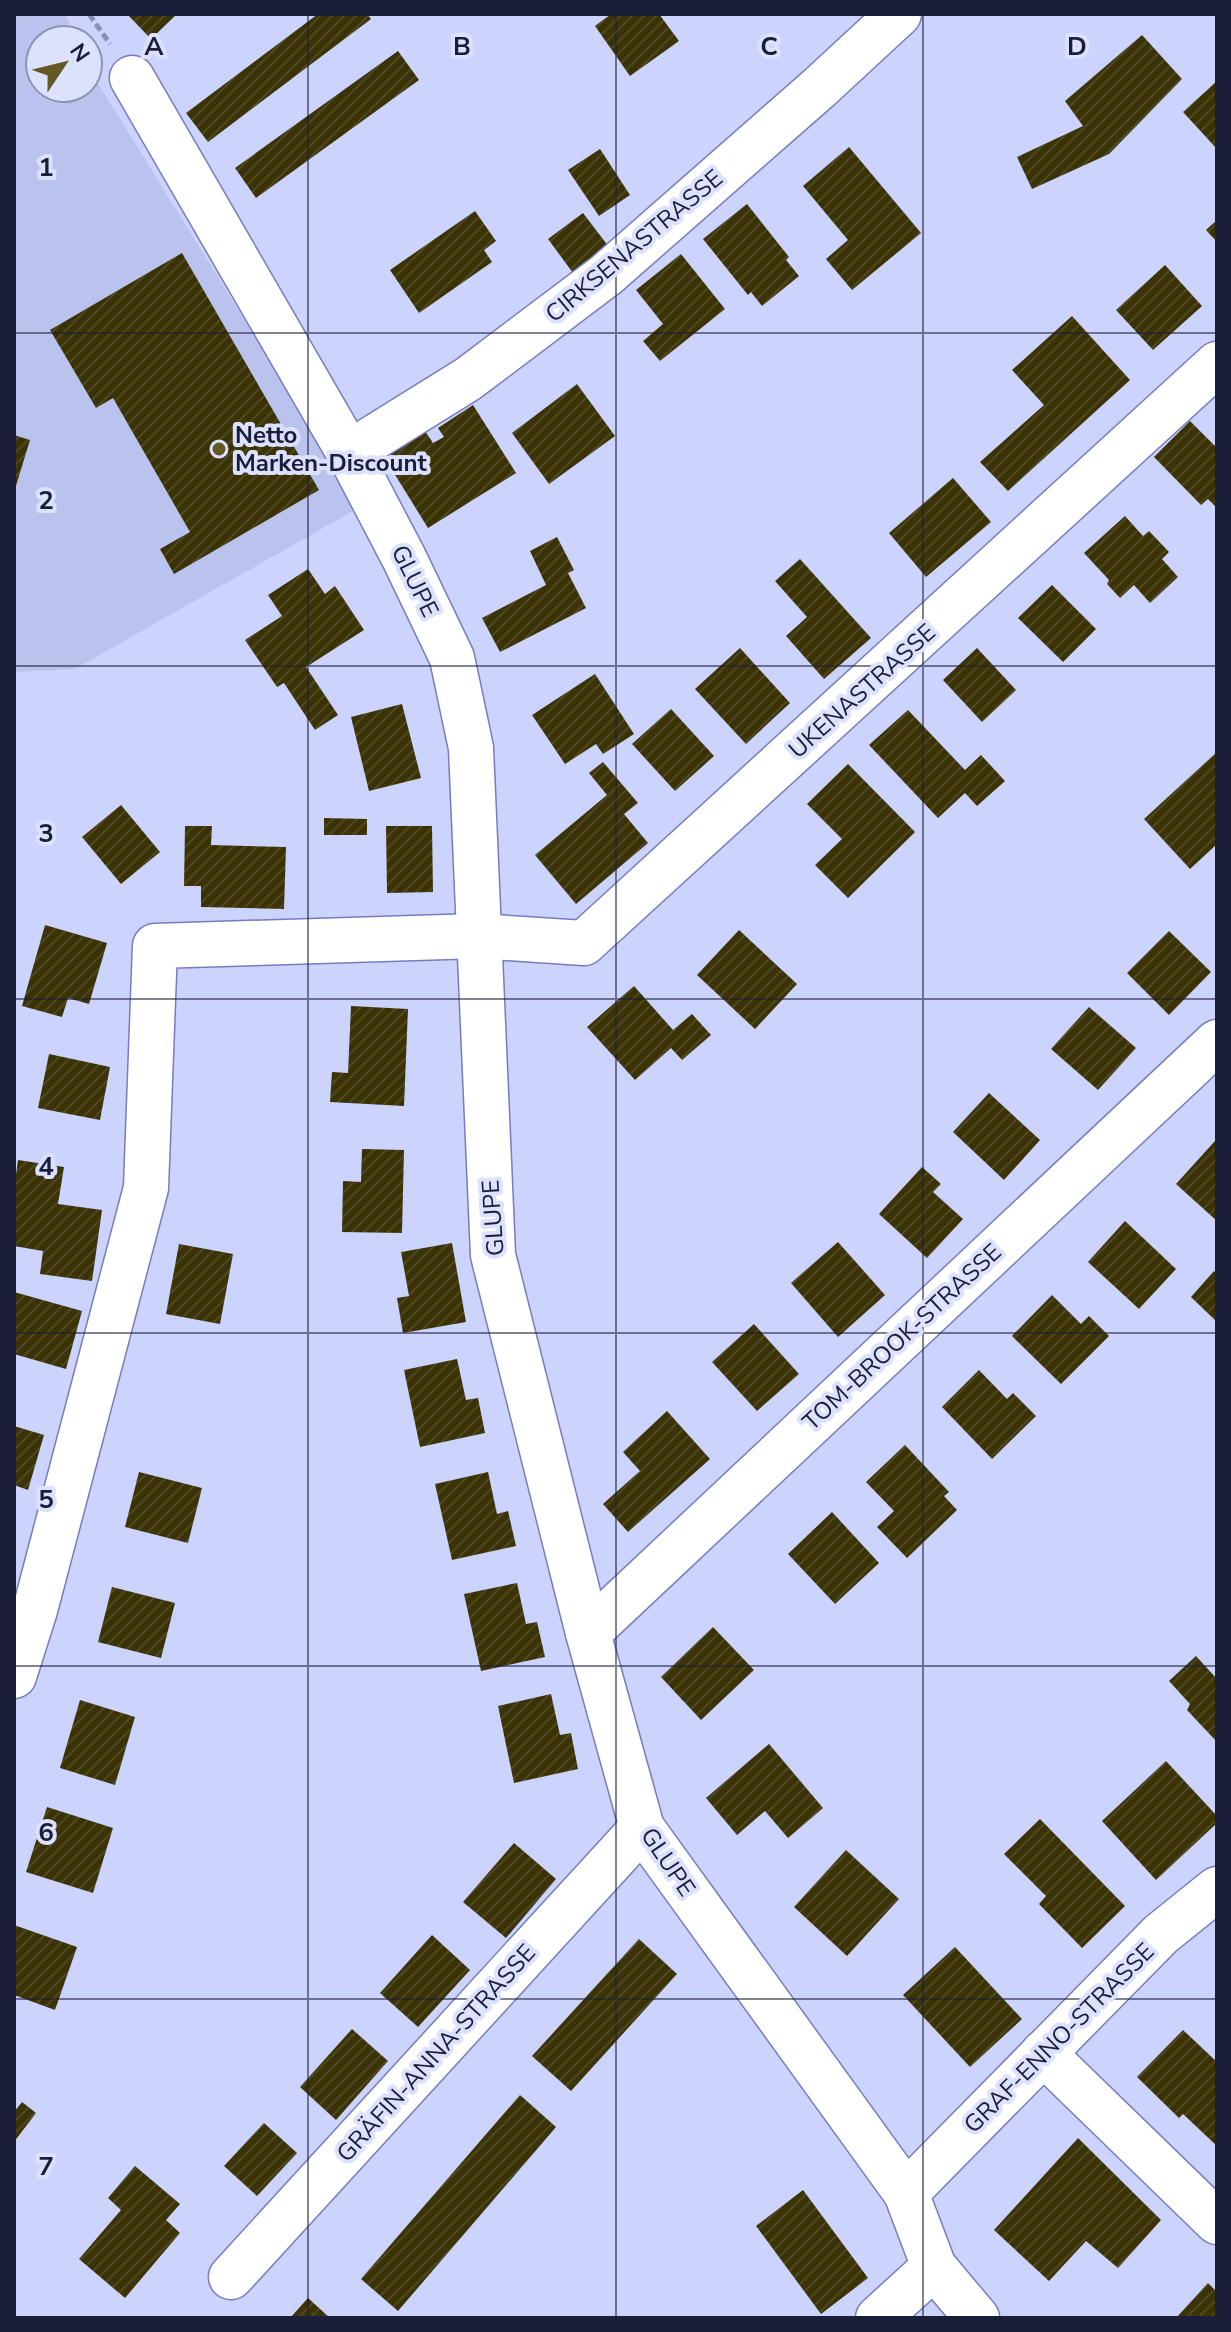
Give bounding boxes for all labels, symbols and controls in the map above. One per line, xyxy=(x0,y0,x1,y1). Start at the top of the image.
north arrow xyxy=(24,24,104,104)
text: A xyxy=(144,29,164,64)
text: B xyxy=(453,29,471,64)
text: C xyxy=(760,29,778,64)
text: D xyxy=(1067,29,1087,64)
text: N xyxy=(63,38,97,68)
text: 1 xyxy=(38,150,54,185)
street label: CIRKSENASTRASSE xyxy=(539,162,729,330)
place label: Netto Marken-Discount xyxy=(235,419,427,479)
marker: Netto Marken-Discount xyxy=(210,440,228,458)
text: 2 xyxy=(38,483,54,518)
street label: GLUPE xyxy=(384,540,446,622)
street label: UKENASTRASSE xyxy=(782,617,942,765)
text: 3 xyxy=(38,816,54,851)
text: 4 xyxy=(38,1149,54,1184)
street label: GLUPE xyxy=(474,1179,512,1257)
street label: TOM-BROOK-STRASSE xyxy=(796,1236,1008,1438)
text: 5 xyxy=(38,1482,54,1517)
text: 6 xyxy=(38,1815,54,1850)
street label: GLUPE xyxy=(633,1821,703,1903)
street label: GRAF-ENNO-STRASSE xyxy=(957,1936,1161,2140)
street label: GRÄFIN-ANNA-STRASSE xyxy=(330,1937,542,2169)
text: 7 xyxy=(38,2149,54,2184)

